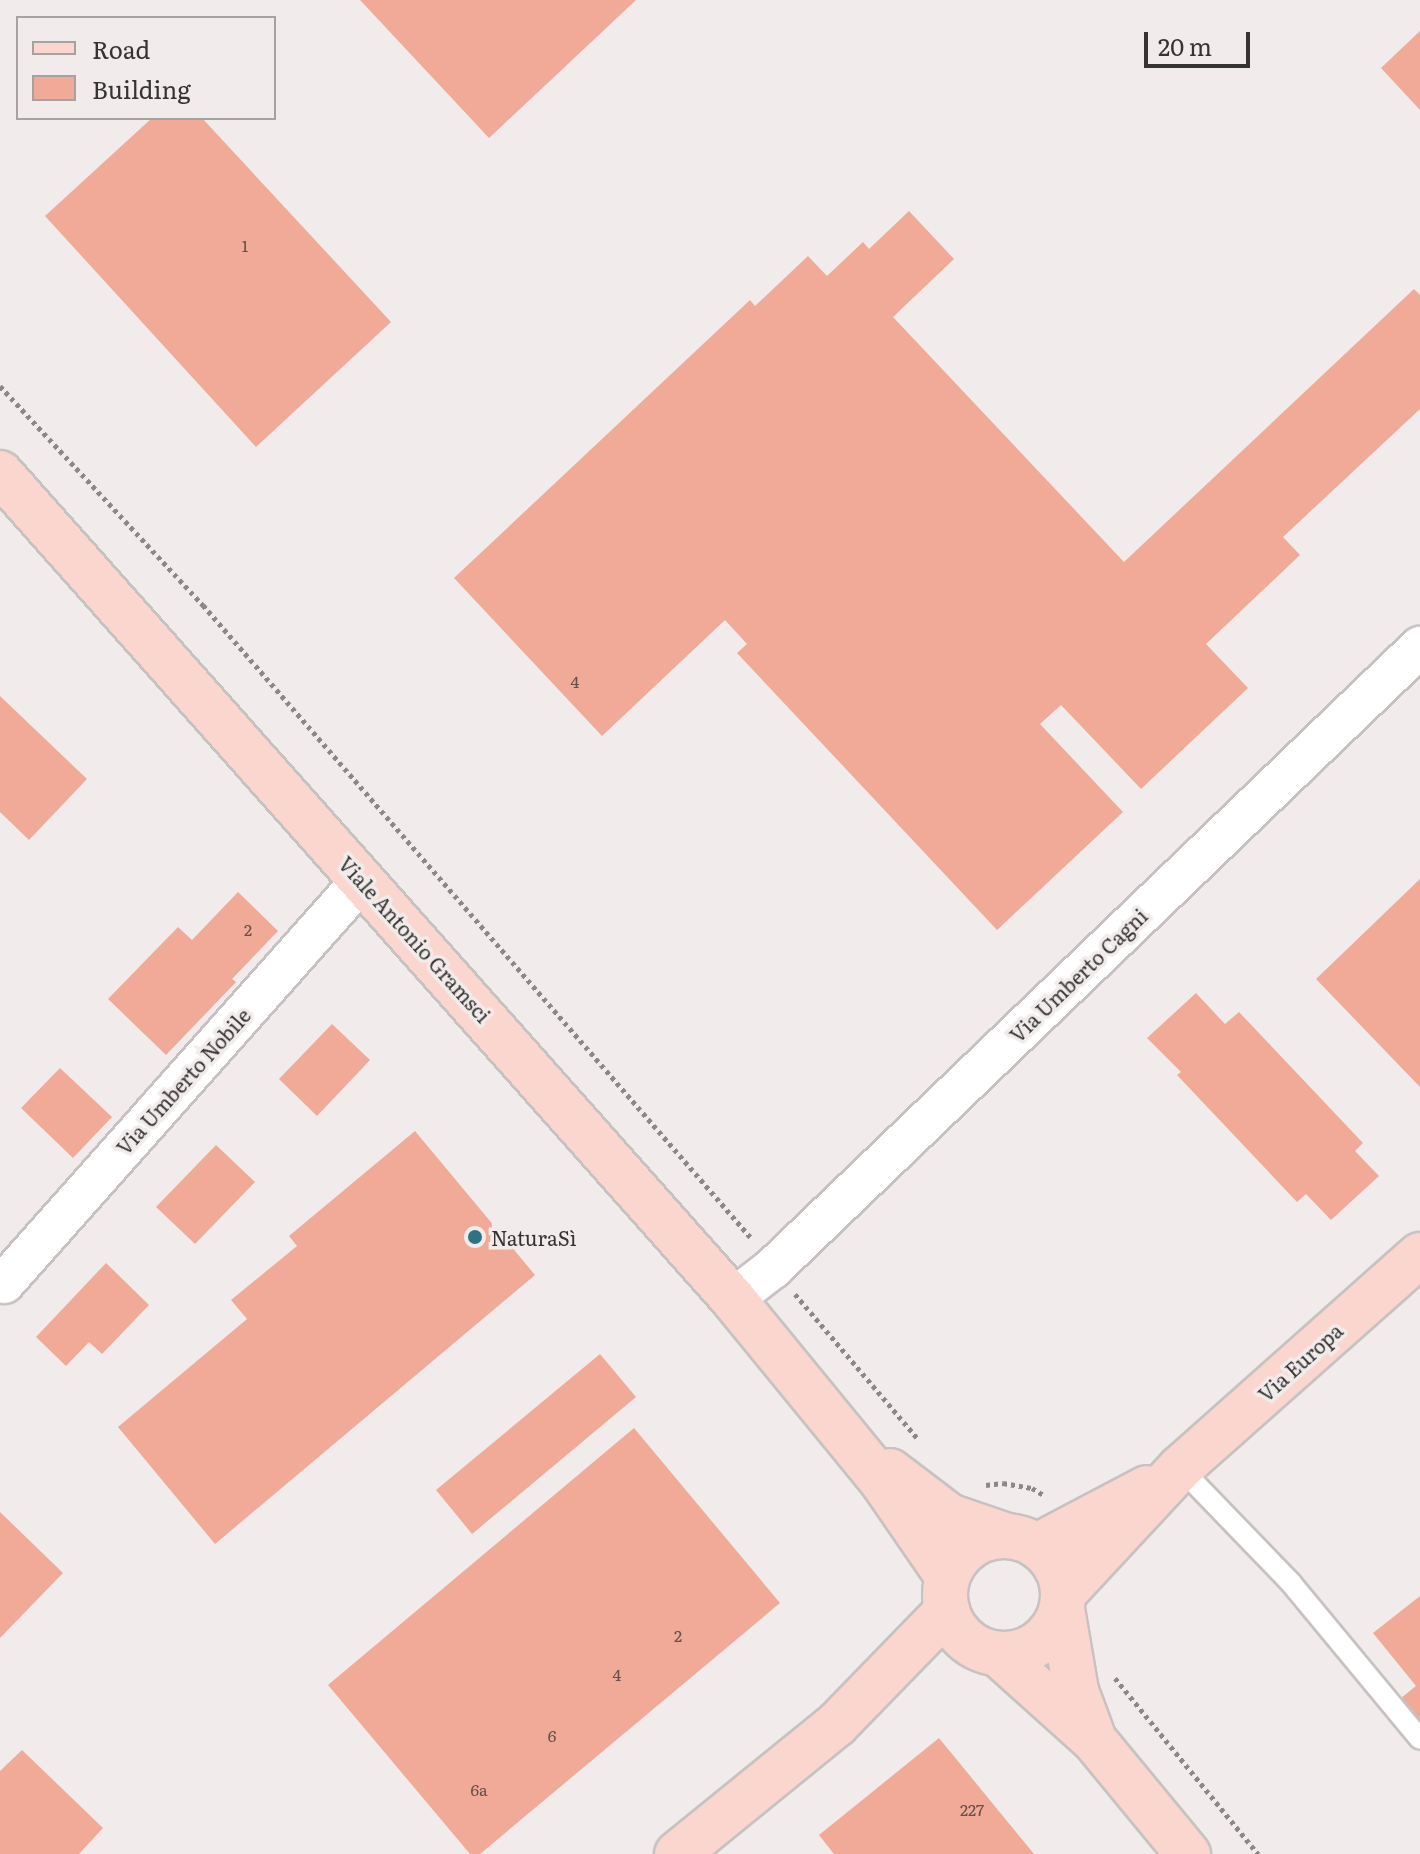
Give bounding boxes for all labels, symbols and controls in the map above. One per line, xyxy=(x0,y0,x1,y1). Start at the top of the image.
legend xyxy=(16,16,276,120)
scale bar xyxy=(1148,16,1254,66)
text: 20 m xyxy=(1158,28,1212,63)
text: Road xyxy=(92,31,150,66)
text: Building xyxy=(92,71,191,106)
house number: 1 xyxy=(242,235,248,255)
house number: 4 xyxy=(571,671,579,691)
street label: Viale Antonio Gramsci xyxy=(334,851,496,1027)
street label: Via Umberto Cagni xyxy=(1004,903,1152,1047)
house number: 2 xyxy=(244,919,252,939)
street label: Via Umberto Nobile xyxy=(111,1003,255,1159)
place label: NaturaSì xyxy=(491,1225,576,1249)
marker: NaturaSì xyxy=(466,1228,484,1246)
street label: Via Europa xyxy=(1253,1318,1347,1406)
house number: 2 xyxy=(674,1625,682,1645)
house number: 4 xyxy=(613,1664,621,1684)
house number: 6 xyxy=(548,1725,556,1745)
house number: 6a xyxy=(470,1779,488,1799)
house number: 227 xyxy=(960,1799,984,1819)

